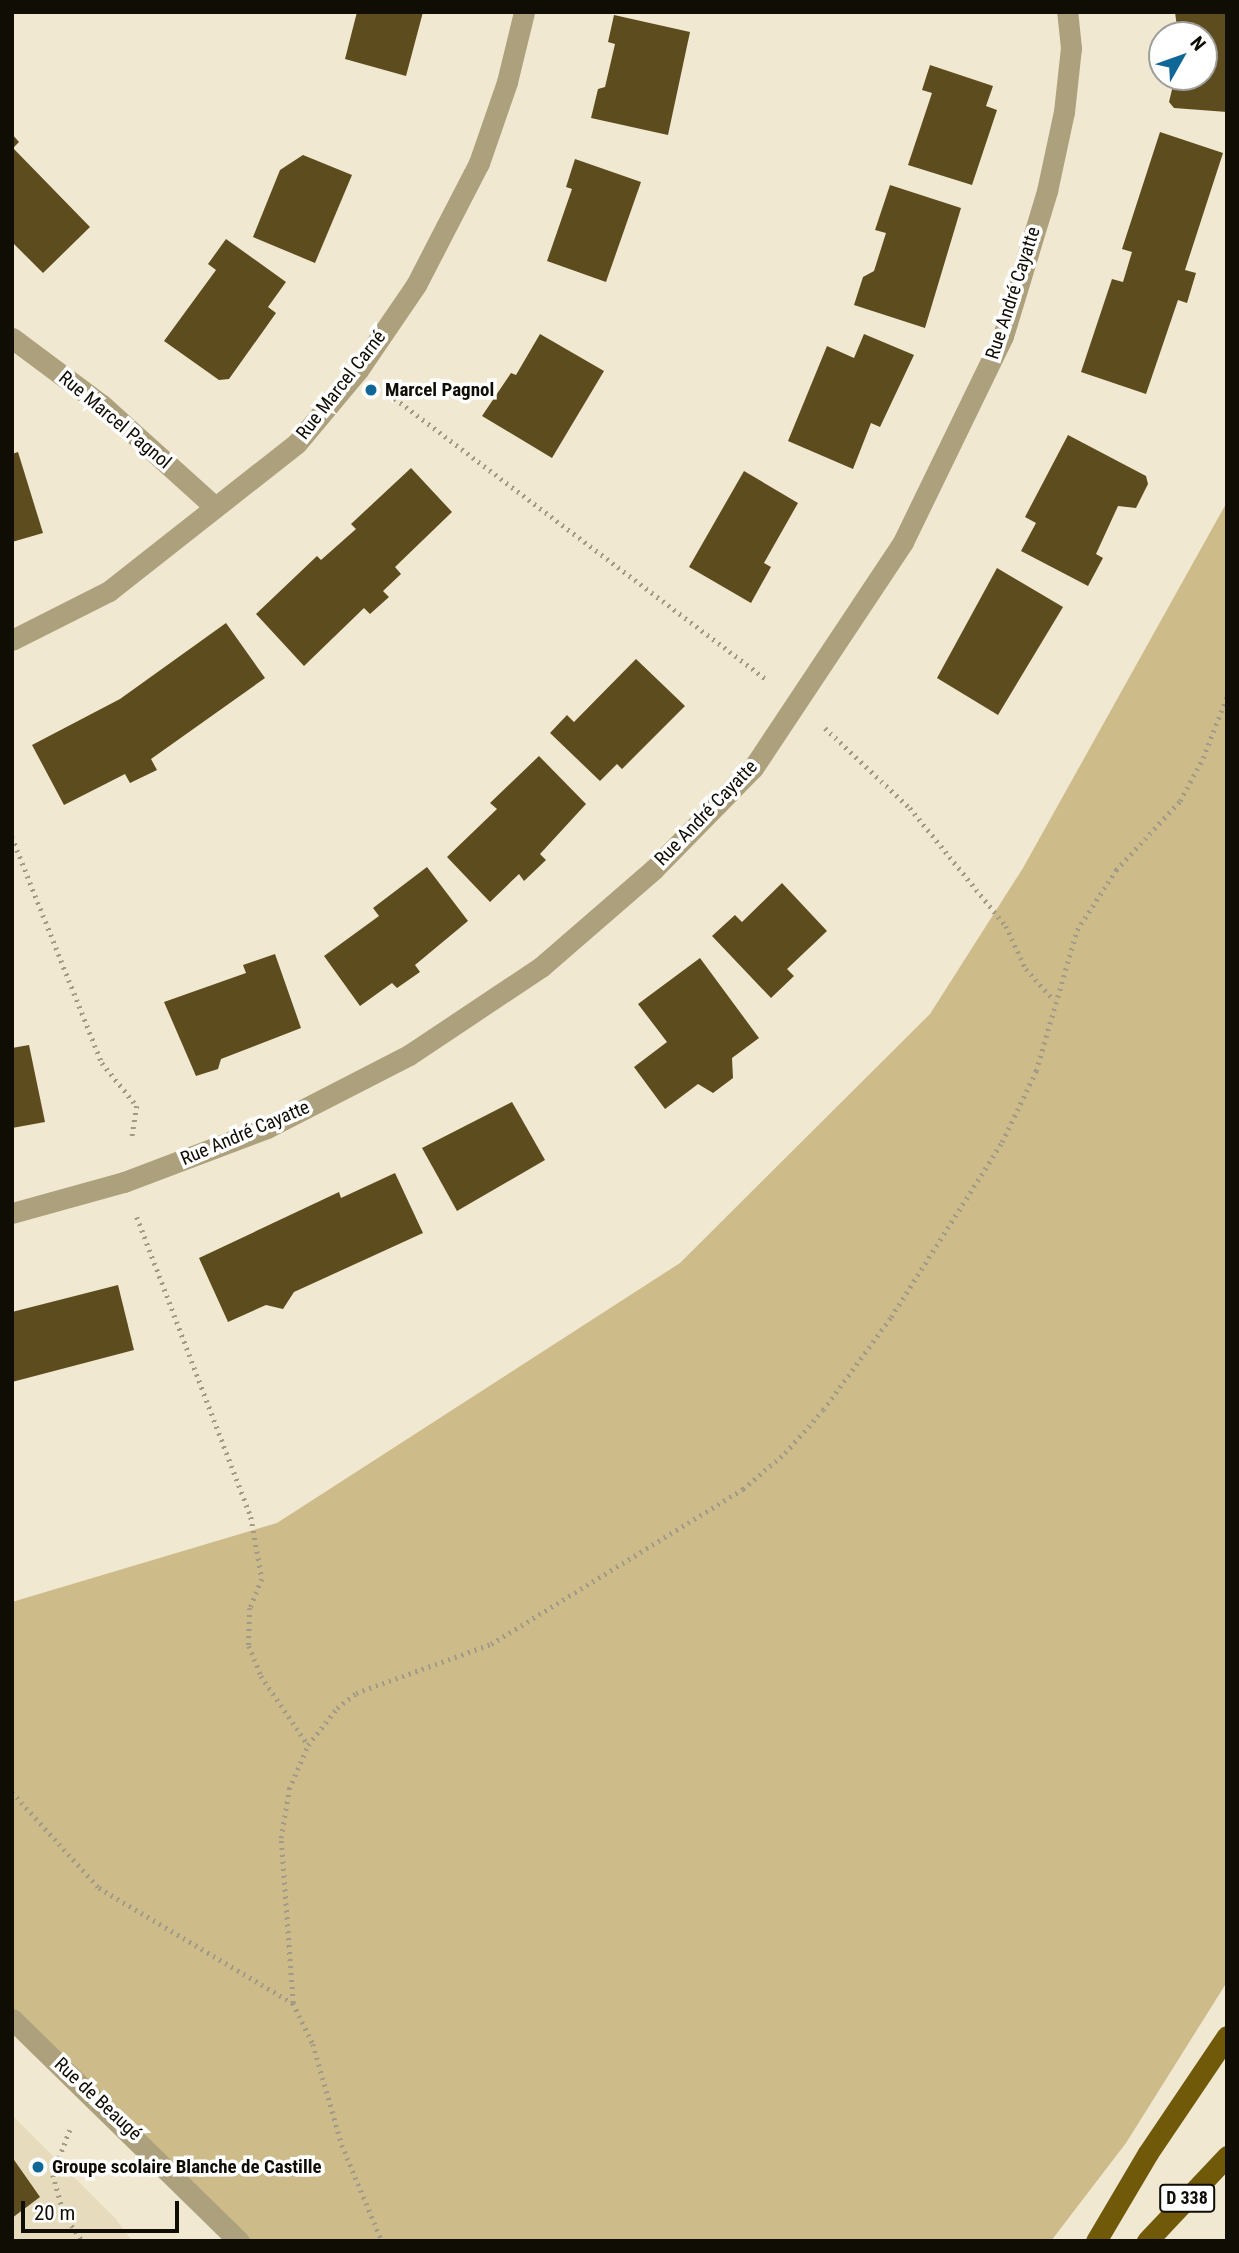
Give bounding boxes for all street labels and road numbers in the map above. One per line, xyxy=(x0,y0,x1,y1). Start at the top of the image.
street label: Rue André Cayatte xyxy=(981,224,1045,362)
street label: Rue Marcel Carné xyxy=(291,326,391,444)
street label: Rue Marcel Pagnol xyxy=(54,366,176,474)
street label: Rue André Cayatte xyxy=(650,756,762,870)
street label: Rue André Cayatte xyxy=(177,1096,313,1170)
street label: Rue de Beaugé xyxy=(50,2053,146,2145)
road number: D 338 xyxy=(1159,2184,1215,2212)

